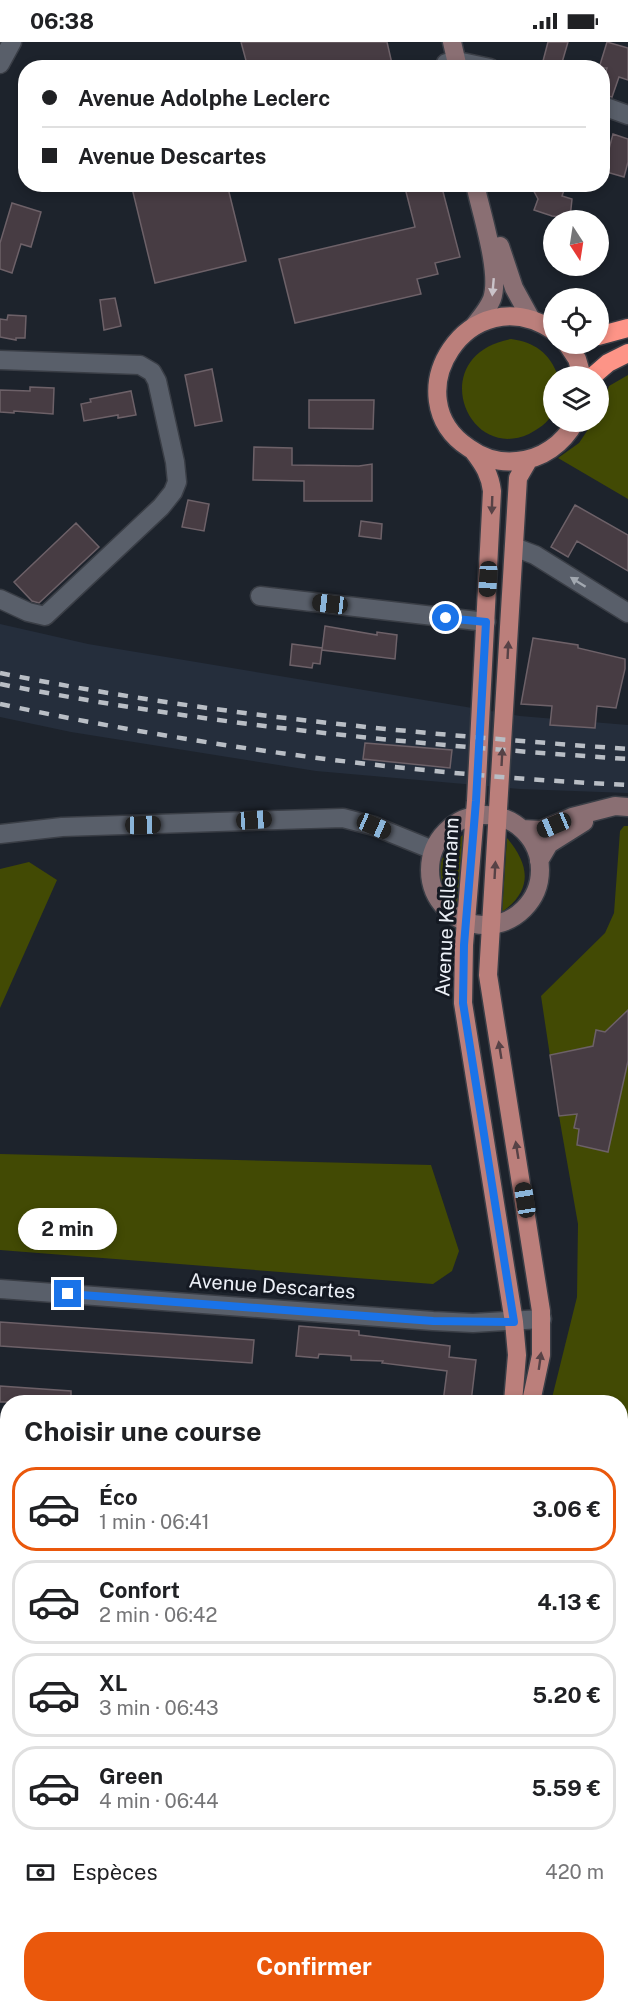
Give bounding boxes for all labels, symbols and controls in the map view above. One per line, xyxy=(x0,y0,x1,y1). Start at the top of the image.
text: 06:38 xyxy=(30,8,94,34)
text: Avenue Adolphe Leclerc xyxy=(78,85,330,111)
text: Avenue Descartes xyxy=(78,143,266,169)
north arrow xyxy=(543,210,609,276)
map controls xyxy=(543,210,609,432)
one-way arrow xyxy=(488,278,498,297)
button: locate xyxy=(543,288,609,354)
button: layers xyxy=(543,366,609,432)
one-way arrow xyxy=(487,496,496,515)
car xyxy=(478,561,498,597)
one-way arrow xyxy=(570,576,586,587)
car xyxy=(311,593,349,615)
route start xyxy=(432,604,459,631)
one-way arrow xyxy=(503,641,512,660)
one-way arrow xyxy=(497,747,506,766)
car xyxy=(235,810,273,830)
car xyxy=(354,810,394,842)
car xyxy=(534,810,574,840)
car xyxy=(125,816,161,834)
street label: Avenue Kellermann xyxy=(430,817,464,997)
one-way arrow xyxy=(490,861,500,880)
one-way arrow xyxy=(496,1041,505,1060)
one-way arrow xyxy=(512,1140,521,1159)
car xyxy=(513,1181,537,1219)
callout: 2 min xyxy=(19,1207,118,1249)
text: 2 min xyxy=(41,1217,94,1241)
street label: Avenue Descartes xyxy=(188,1268,356,1304)
route end xyxy=(54,1280,81,1307)
one-way arrow xyxy=(535,1352,544,1371)
text: Choisir une course xyxy=(24,1415,262,1447)
icon: car xyxy=(27,1482,81,1536)
text: Éco xyxy=(99,1484,138,1510)
text: 3.06 € xyxy=(533,1496,601,1522)
text: 1 min · 06:41 xyxy=(99,1510,210,1534)
icon: car xyxy=(27,1575,81,1629)
text: Confort xyxy=(99,1577,180,1603)
text: 4.13 € xyxy=(537,1589,601,1615)
text: 2 min · 06:42 xyxy=(99,1603,217,1627)
icon: car xyxy=(27,1668,81,1722)
text: XL xyxy=(99,1670,127,1696)
text: 5.20 € xyxy=(532,1682,601,1708)
text: 3 min · 06:43 xyxy=(99,1696,219,1720)
icon: car xyxy=(27,1761,81,1815)
text: Green xyxy=(99,1763,163,1789)
text: 5.59 € xyxy=(532,1775,601,1801)
text: 4 min · 06:44 xyxy=(99,1789,219,1813)
icon: cash xyxy=(24,1856,57,1889)
text: Espèces xyxy=(72,1859,158,1885)
text: 420 m xyxy=(545,1860,604,1884)
button: Confirmer xyxy=(24,1932,604,2001)

